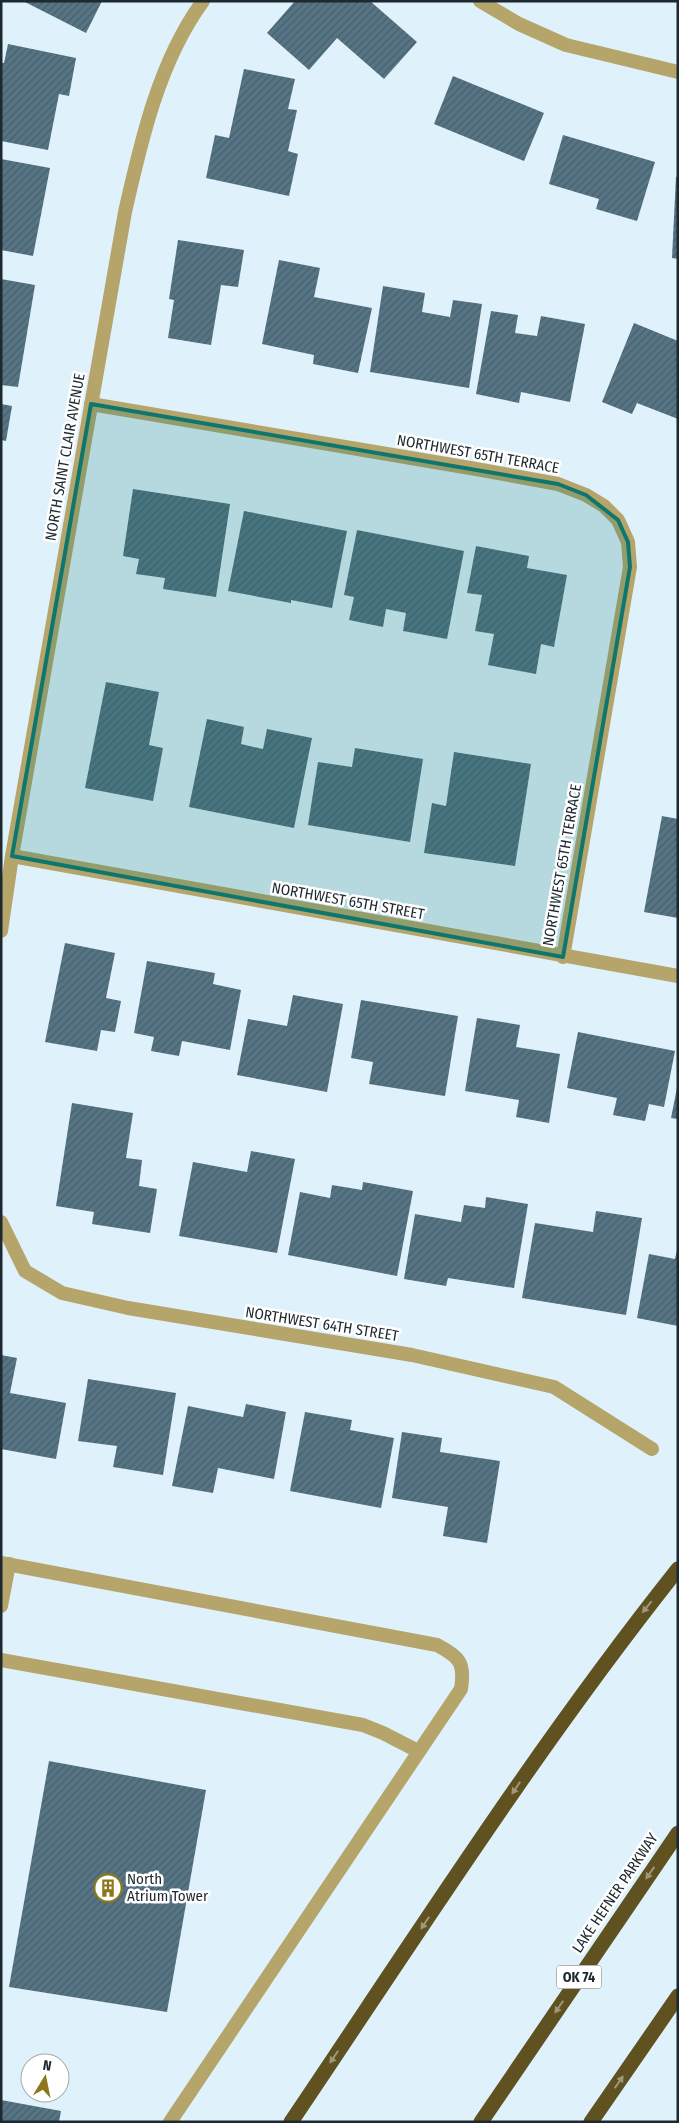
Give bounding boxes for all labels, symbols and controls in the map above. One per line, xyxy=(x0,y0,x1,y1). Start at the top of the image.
street label: NORTH SAINT CLAIR AVENUE xyxy=(41,372,89,542)
street label: NORTHWEST 65TH TERRACE xyxy=(396,431,560,477)
street label: NORTHWEST 65TH TERRACE xyxy=(539,783,585,947)
street label: NORTHWEST 65TH STREET xyxy=(270,879,426,923)
street label: NORTHWEST 64TH STREET xyxy=(244,1303,400,1345)
one-way arrow xyxy=(642,1600,653,1613)
one-way arrow xyxy=(511,1781,521,1795)
street label: LAKE HEFNER PARKWAY xyxy=(568,1829,662,1956)
one-way arrow xyxy=(645,1866,655,1880)
place label: North Atrium Tower xyxy=(127,1870,209,1905)
building icon: North Atrium Tower xyxy=(93,1873,123,1903)
one-way arrow xyxy=(420,1916,430,1929)
road number: OK 74 xyxy=(556,1965,602,1988)
one-way arrow xyxy=(554,2000,564,2014)
one-way arrow xyxy=(329,2051,339,2064)
north arrow xyxy=(20,2053,70,2103)
text: N xyxy=(42,2057,53,2075)
one-way arrow xyxy=(614,2075,624,2088)

